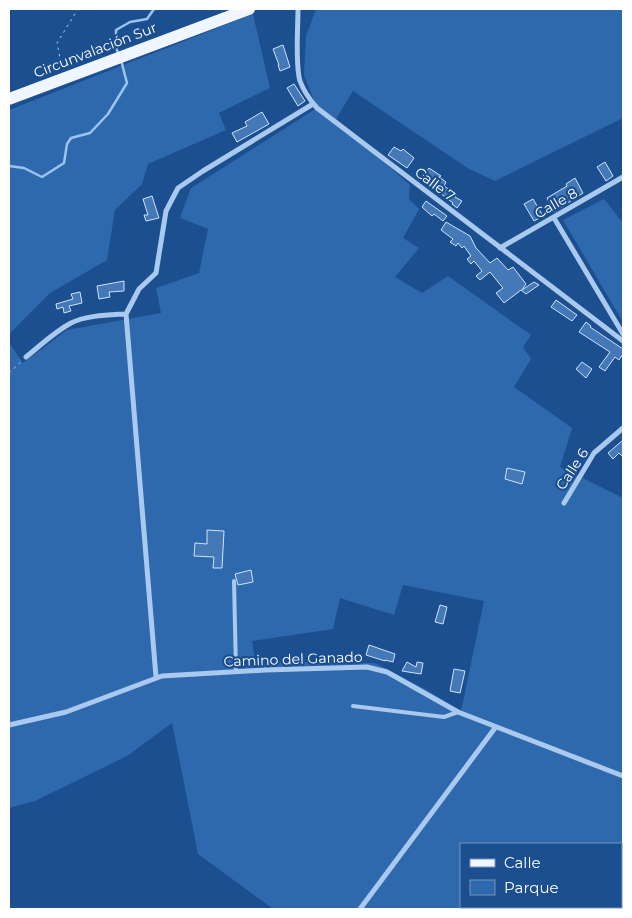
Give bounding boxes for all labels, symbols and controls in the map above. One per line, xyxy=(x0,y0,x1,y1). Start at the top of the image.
street label: Circunvalación Sur xyxy=(31,18,159,82)
street label: Calle 7 xyxy=(411,163,459,205)
street label: Calle 8 xyxy=(531,184,581,222)
street label: Calle 6 xyxy=(552,444,592,493)
street label: Camino del Ganado xyxy=(223,648,363,670)
legend xyxy=(460,843,622,908)
text: Calle xyxy=(504,853,541,872)
text: Parque xyxy=(504,878,559,897)

